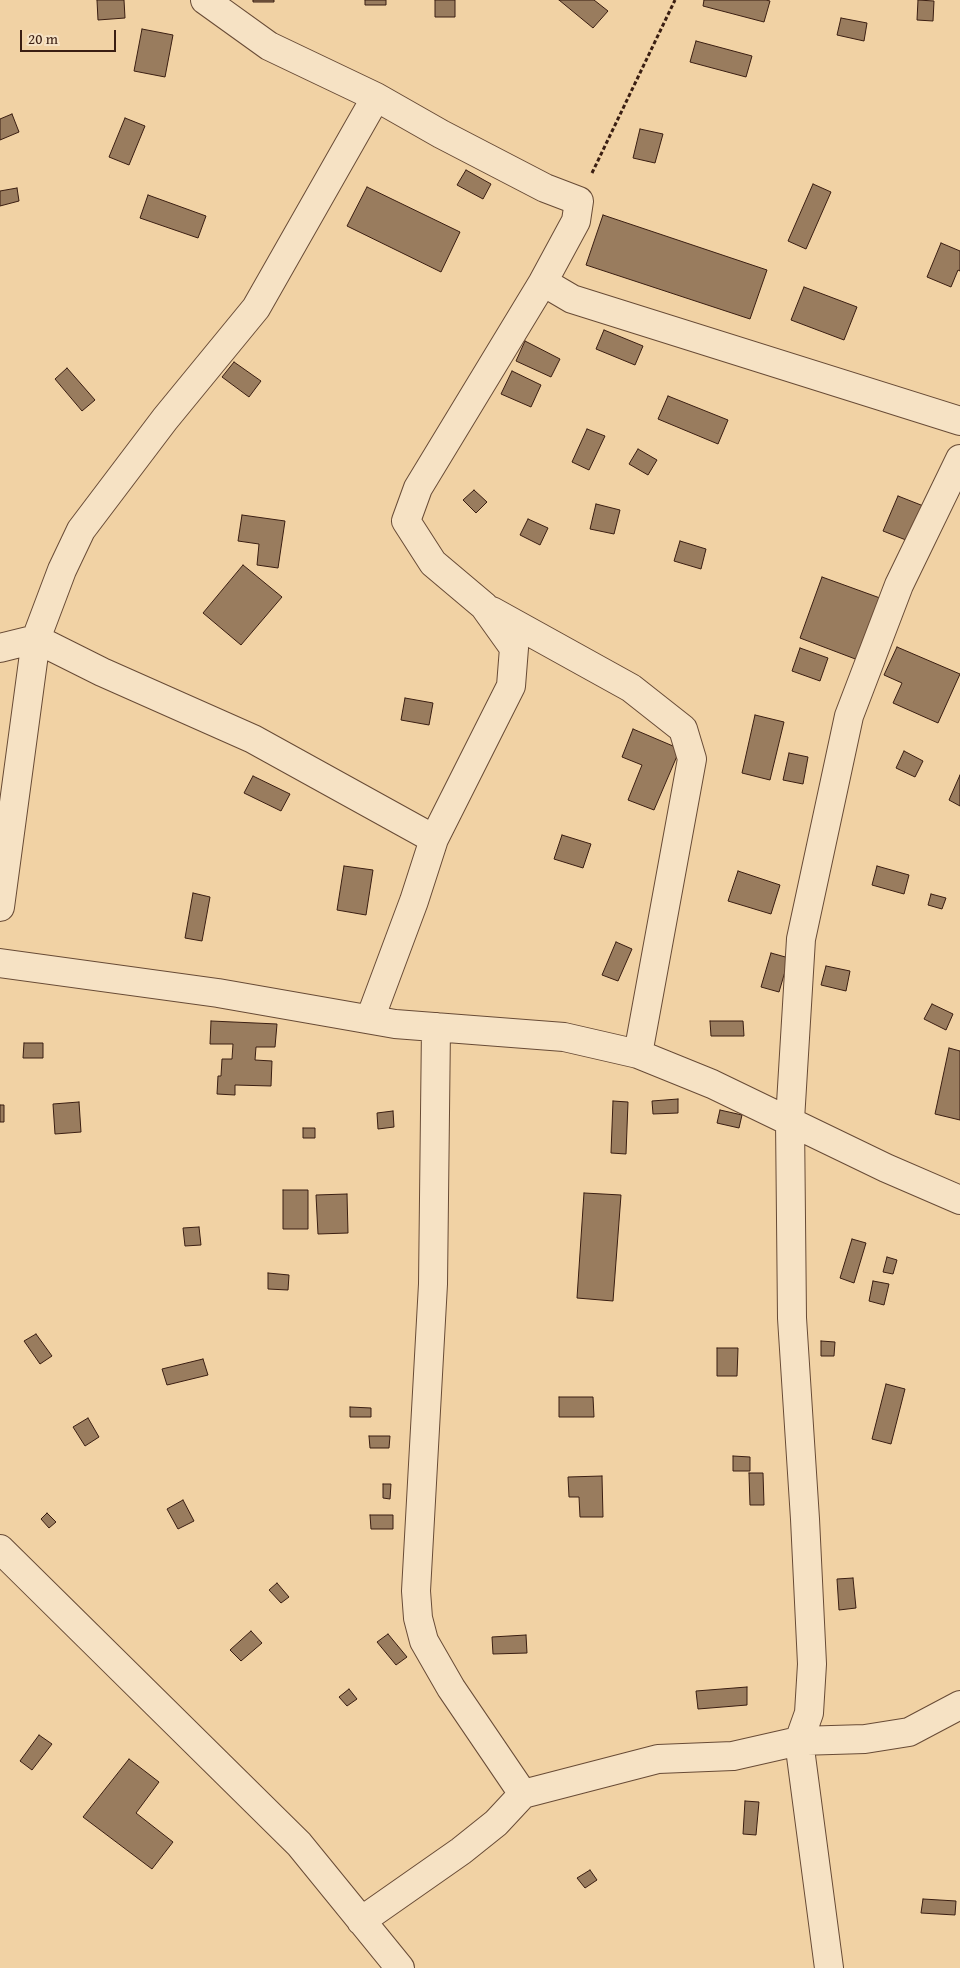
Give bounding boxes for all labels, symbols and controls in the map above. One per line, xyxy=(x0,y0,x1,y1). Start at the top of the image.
scale bar xyxy=(22,20,119,52)
text: 20 m xyxy=(28,28,58,49)

